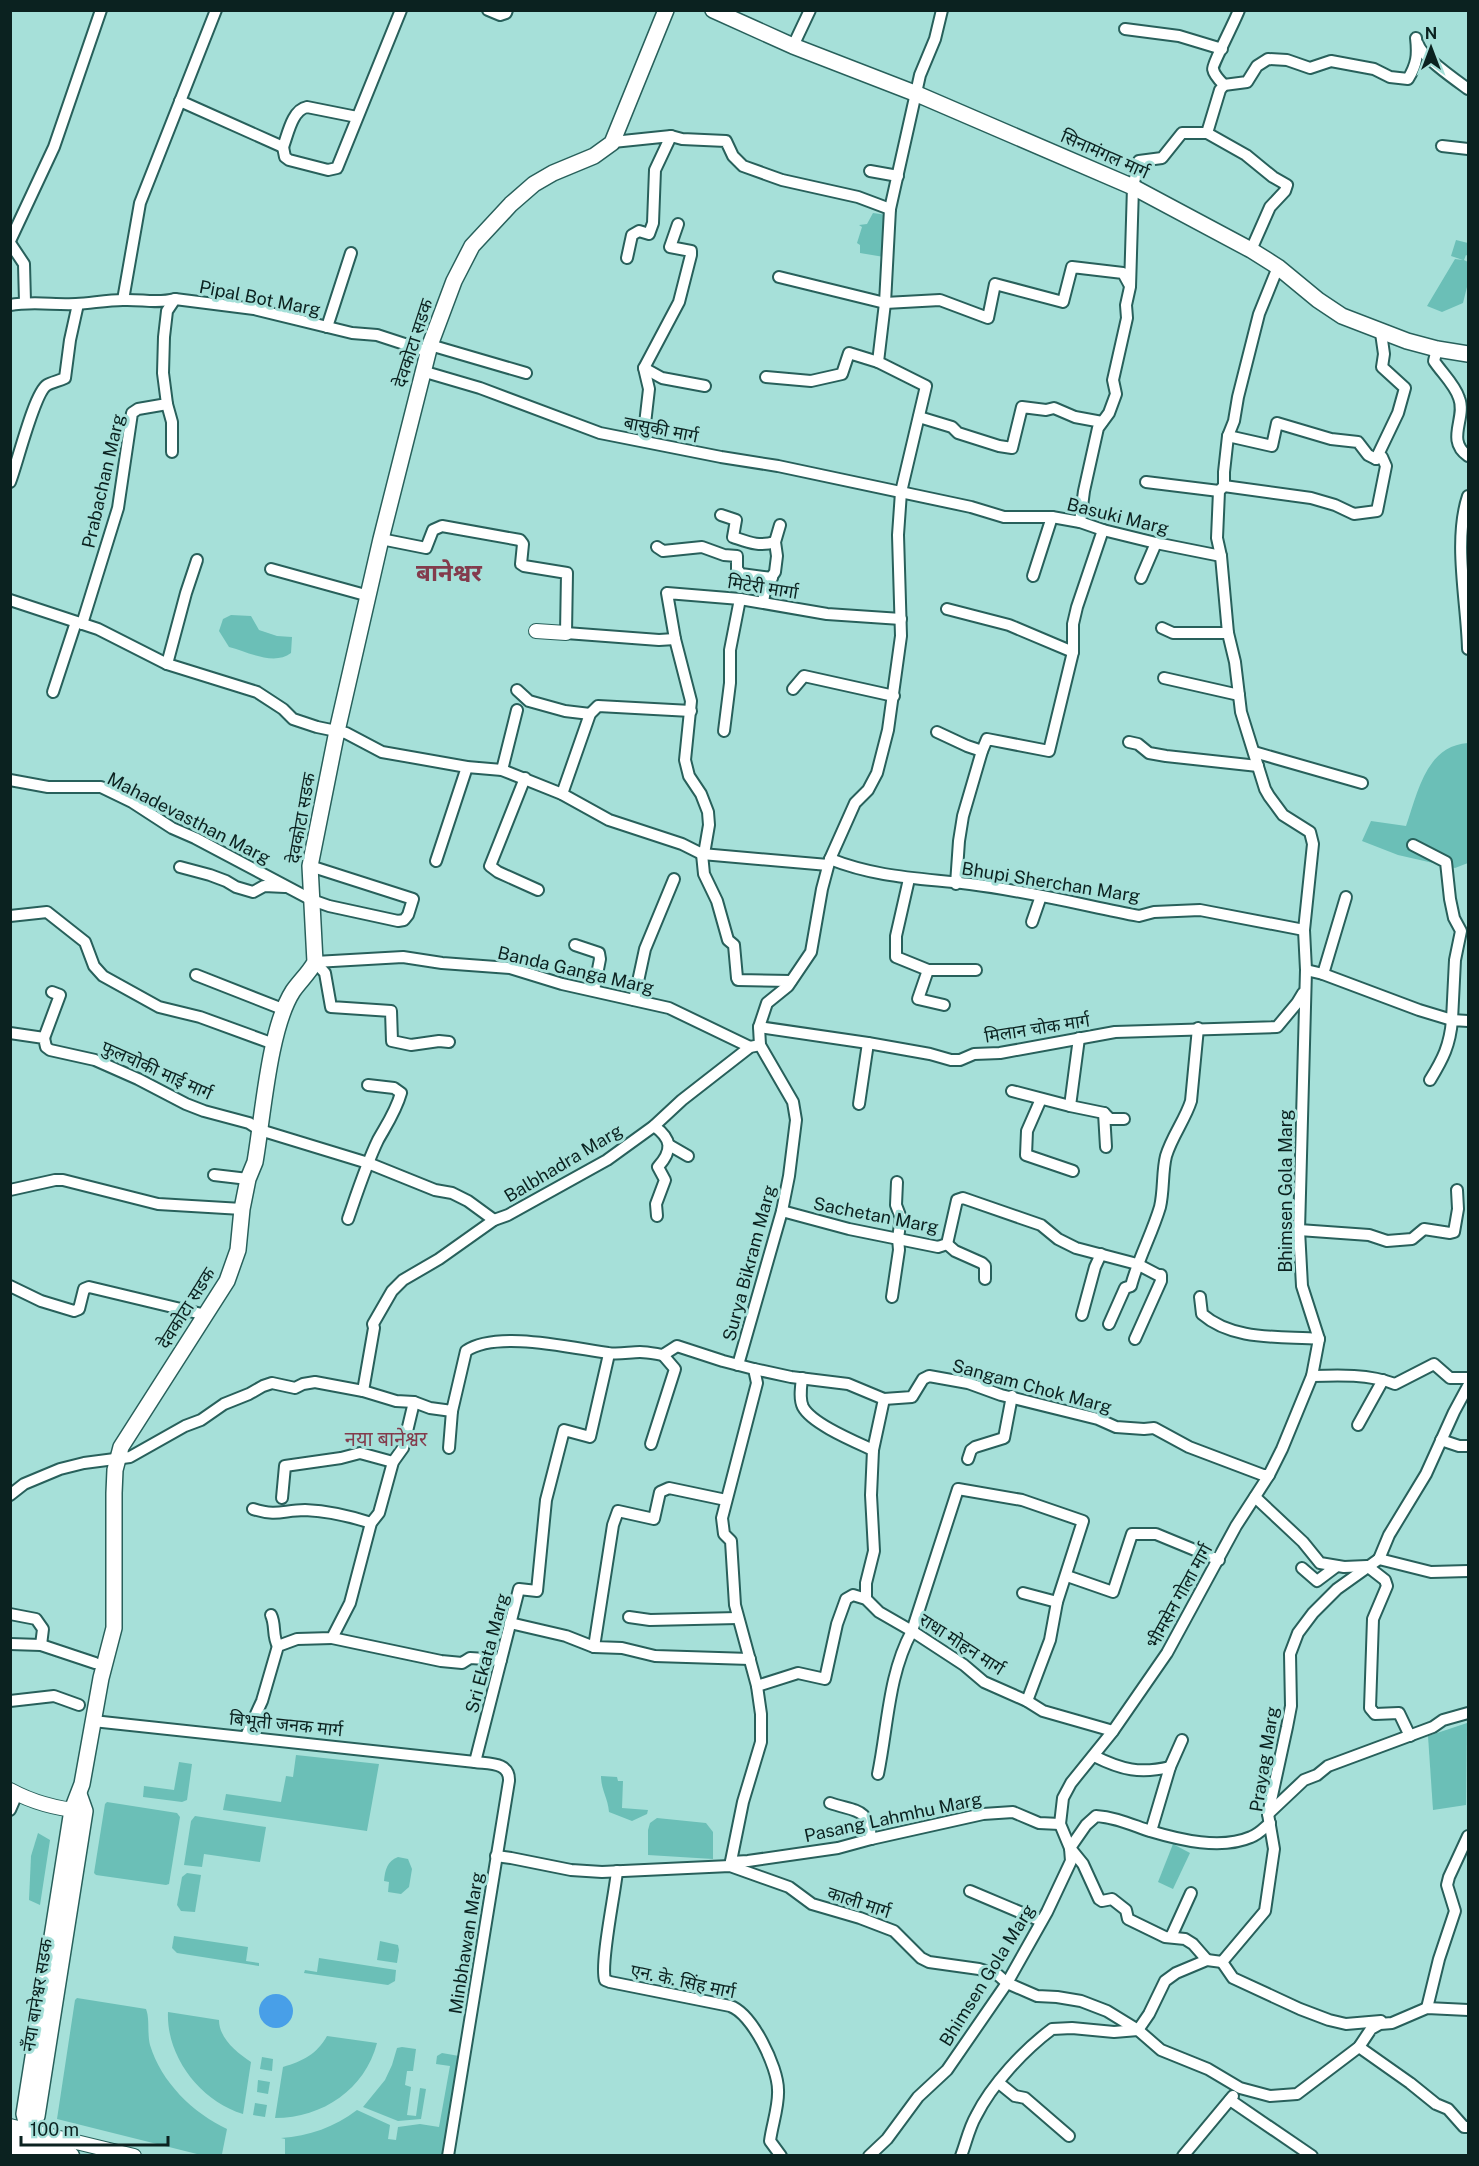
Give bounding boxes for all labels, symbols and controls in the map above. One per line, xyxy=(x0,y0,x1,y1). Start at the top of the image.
north arrow xyxy=(1401,18,1461,78)
text: N xyxy=(1425,24,1437,43)
street label: सिनामंगल मार्ग xyxy=(1058,125,1153,183)
street label: Pipal Bot Marg xyxy=(197,276,323,320)
street label: देवकोटा सडक xyxy=(389,295,438,390)
street label: बासुकी मार्ग xyxy=(622,411,701,449)
street label: Prabachan Marg xyxy=(77,412,129,550)
street label: Basuki Marg xyxy=(1065,493,1171,539)
district label: बानेश्वर xyxy=(416,558,482,586)
street label: मिटेरी मार्गा xyxy=(726,571,801,603)
street label: Mahadevasthan Marg xyxy=(104,768,274,868)
street label: देवकोटा सडक xyxy=(283,770,320,865)
street label: Bhupi Sherchan Marg xyxy=(960,858,1142,906)
street label: Banda Ganga Marg xyxy=(496,942,656,998)
street label: मिलान चोक मार्ग xyxy=(983,1009,1092,1047)
street label: फुलचोकी माई मार्ग xyxy=(97,1036,217,1106)
street label: Bhimsen Gola Marg xyxy=(1275,1109,1296,1273)
street label: Balbhadra Marg xyxy=(500,1119,626,1207)
street label: Surya Bikram Marg xyxy=(718,1183,780,1343)
street label: Sachetan Marg xyxy=(812,1193,940,1237)
street label: देवकोटा सडक xyxy=(153,1263,220,1352)
street label: Sangam Chok Marg xyxy=(950,1355,1114,1417)
district label: नया बानेश्वर xyxy=(345,1427,428,1451)
street label: भीमसेन गोला मार्ग xyxy=(1142,1539,1217,1652)
street label: Sri Ekata Marg xyxy=(461,1591,513,1715)
street label: राधा मोहन मार्ग xyxy=(916,1609,1009,1680)
street label: Prayag Marg xyxy=(1245,1705,1283,1813)
street label: बिभूती जनक मार्ग xyxy=(228,1708,345,1742)
street label: Pasang Lahmhu Marg xyxy=(802,1788,984,1846)
street label: Minbhawan Marg xyxy=(444,1870,488,2016)
street label: काली मार्ग xyxy=(825,1882,894,1922)
street label: Bhimsen Gola Marg xyxy=(935,1900,1039,2050)
street label: नँया बानेश्वर सडक xyxy=(18,1936,56,2053)
street label: एन. के. सिंह मार्ग xyxy=(629,1960,738,2003)
scale bar xyxy=(21,2109,168,2147)
text: 100 m xyxy=(30,2119,79,2140)

